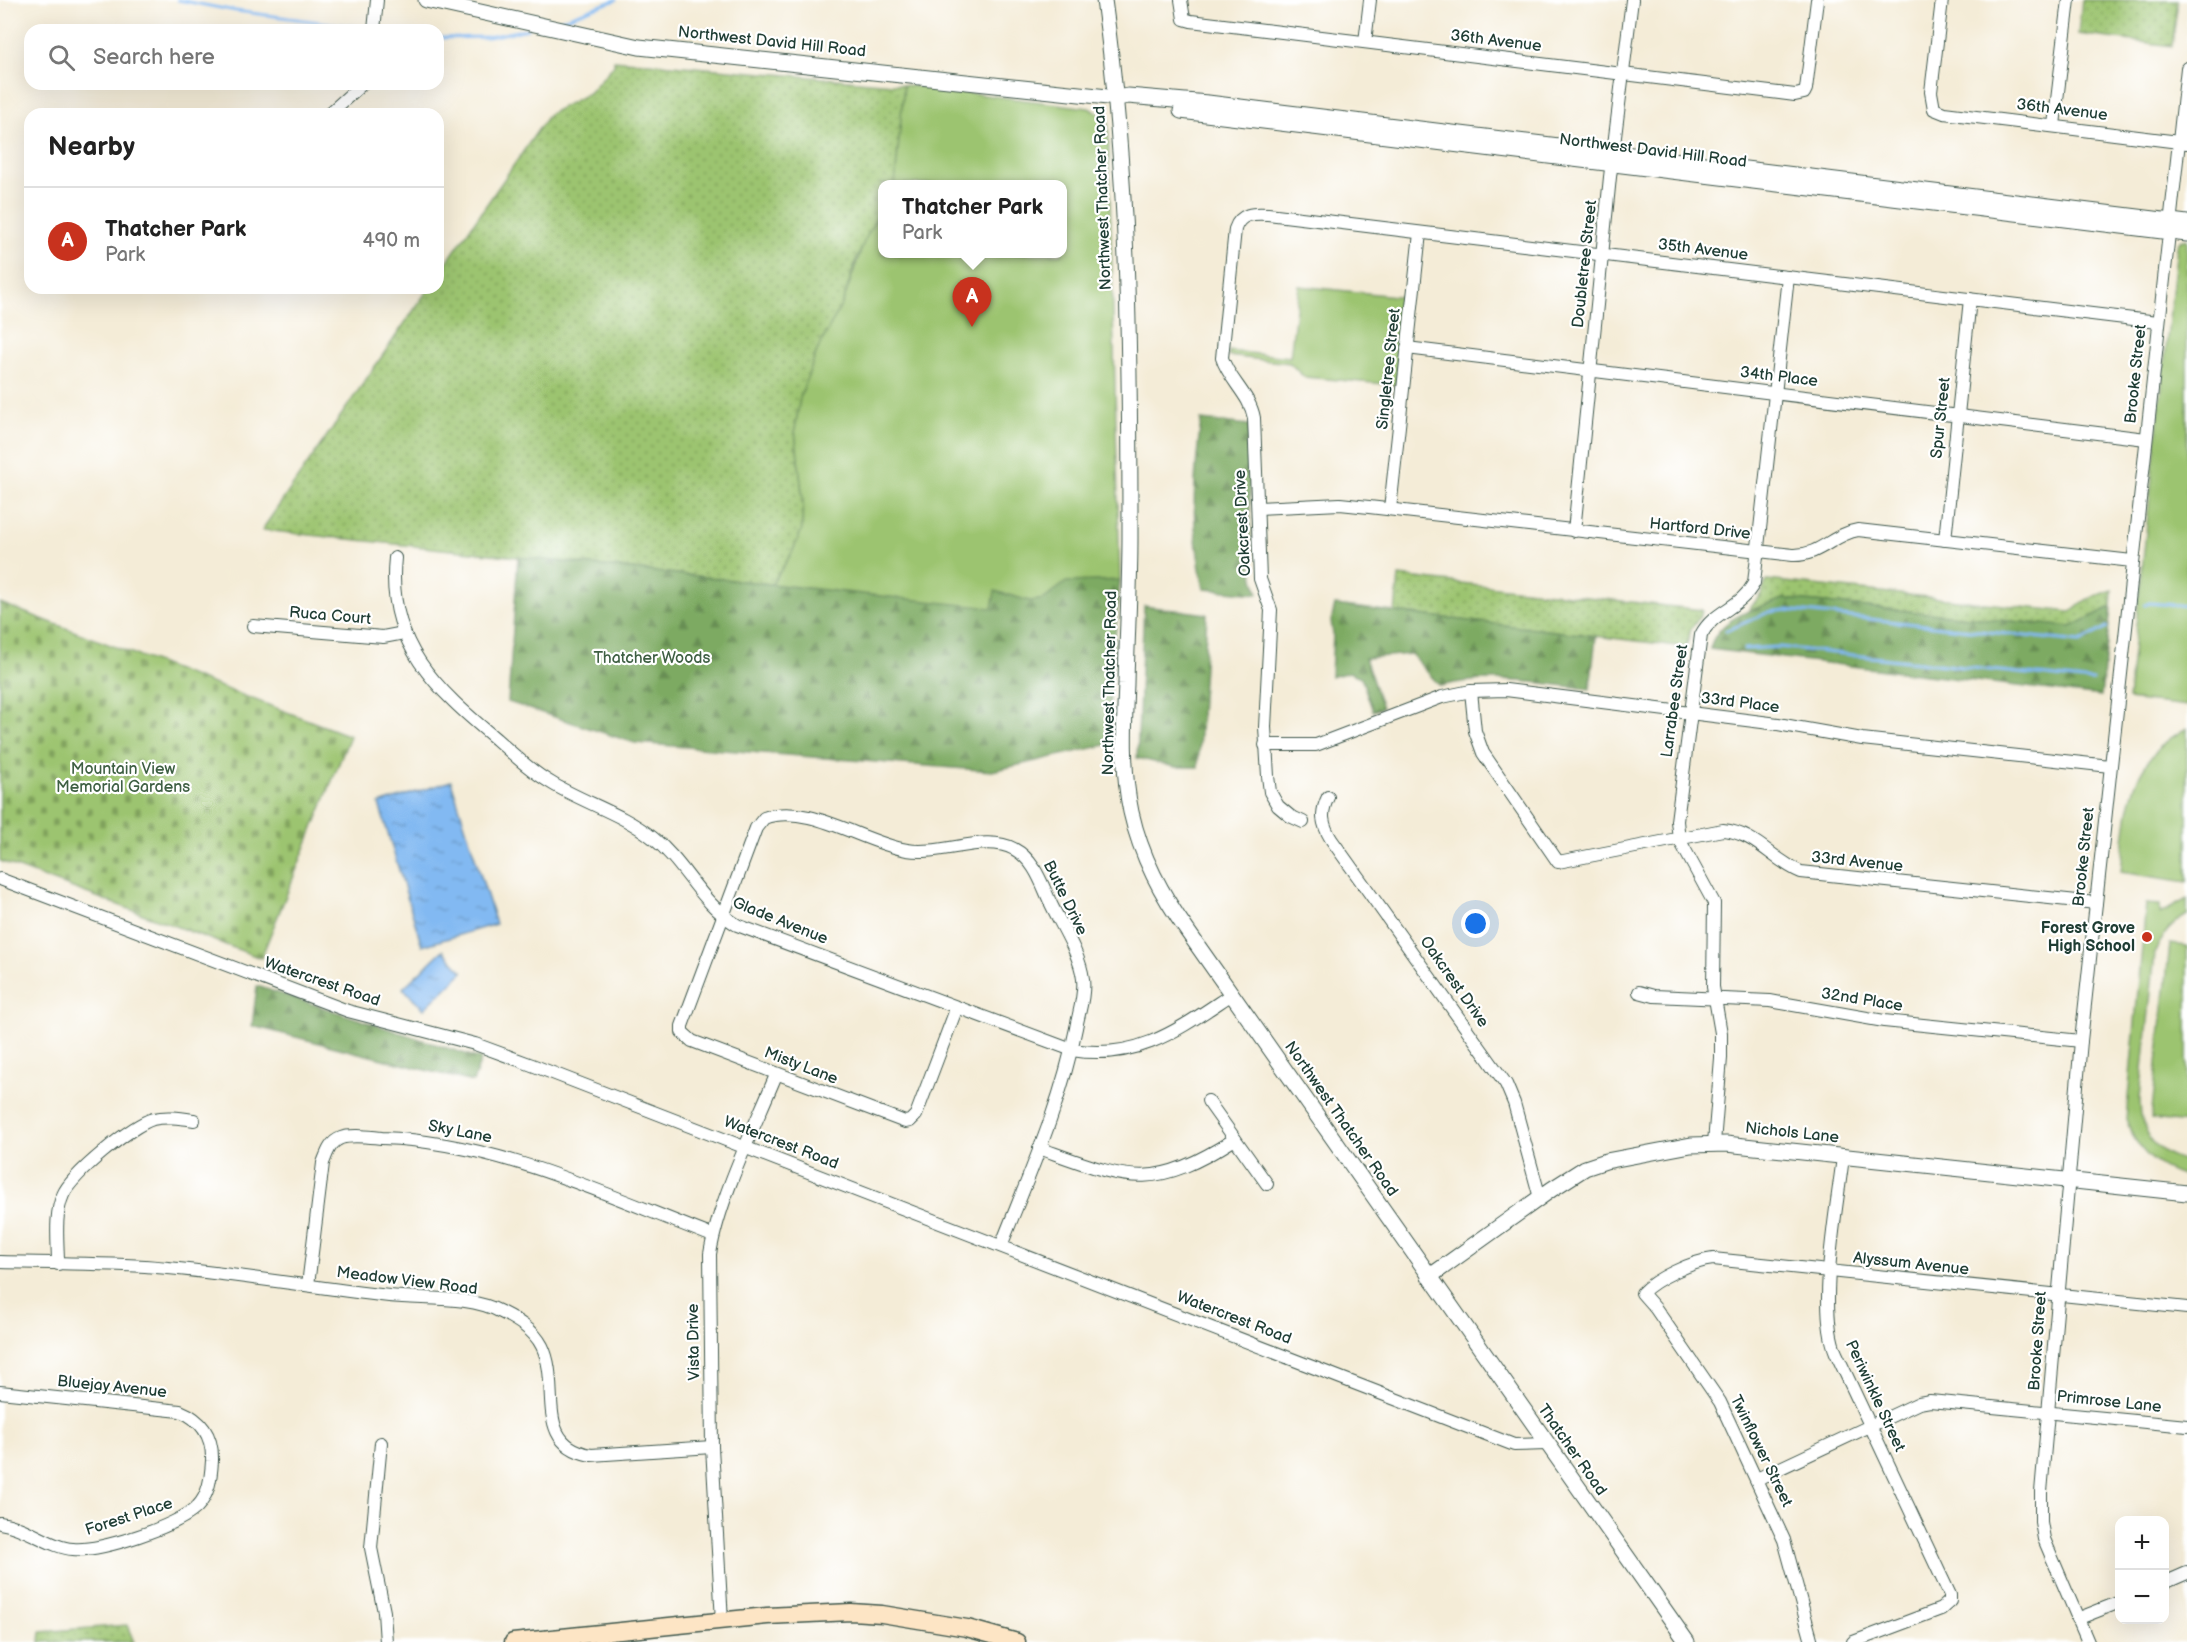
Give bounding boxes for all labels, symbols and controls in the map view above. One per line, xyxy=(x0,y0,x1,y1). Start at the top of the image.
street label: Northwest David Hill Road xyxy=(677,23,867,61)
search box xyxy=(24,24,444,90)
street label: 36th Avenue xyxy=(1449,26,1543,56)
icon: search xyxy=(45,41,78,74)
text: Search here xyxy=(93,44,215,71)
street label: 36th Avenue xyxy=(2015,95,2109,125)
street label: Northwest Thatcher Road xyxy=(1090,105,1116,291)
street label: Northwest David Hill Road xyxy=(1558,130,1748,172)
text: Nearby xyxy=(48,132,135,163)
popup xyxy=(878,180,1067,258)
text: Thatcher Park xyxy=(902,194,1043,221)
street label: Doubletree Street xyxy=(1569,199,1601,329)
text: Thatcher Park xyxy=(105,216,246,243)
text: Park xyxy=(902,221,942,245)
text: A xyxy=(61,229,74,253)
text: 490 m xyxy=(363,229,420,253)
street label: 35th Avenue xyxy=(1657,235,1750,265)
text: Park xyxy=(105,243,145,267)
pin: A xyxy=(952,278,992,327)
street label: Singletree Street xyxy=(1373,307,1405,431)
street label: Brooke Street xyxy=(2121,323,2151,425)
street label: 34th Place xyxy=(1739,363,1819,391)
street label: Spur Street xyxy=(1927,376,1955,459)
street label: Oakcrest Drive xyxy=(1231,469,1255,577)
street label: Hartford Drive xyxy=(1648,514,1752,544)
street label: Northwest Thatcher Road xyxy=(1099,591,1121,775)
street label: Ruca Court xyxy=(288,603,372,629)
street label: Larrabee Street xyxy=(1658,643,1692,759)
park label: Thatcher Woods xyxy=(594,649,710,668)
street label: 33rd Place xyxy=(1700,689,1781,717)
park label: Mountain View Memorial Gardens xyxy=(56,760,190,797)
street label: Brooke Street xyxy=(2069,806,2099,908)
street label: 33rd Avenue xyxy=(1810,848,1904,876)
street label: Butte Drive xyxy=(1039,858,1091,939)
street label: Glade Avenue xyxy=(730,893,831,949)
your location xyxy=(1461,909,1490,938)
place label: Forest Grove High School xyxy=(2041,919,2135,956)
marker: Forest Grove High School xyxy=(2140,930,2154,944)
street label: Oakcrest Drive xyxy=(1416,933,1493,1032)
street label: Watercrest Road xyxy=(262,953,382,1011)
street label: 32nd Place xyxy=(1820,984,1905,1016)
street label: Northwest Thatcher Road xyxy=(1280,1038,1402,1200)
street label: Misty Lane xyxy=(762,1043,841,1089)
street label: Watercrest Road xyxy=(721,1112,841,1174)
street label: Sky Lane xyxy=(426,1117,494,1148)
street label: Nichols Lane xyxy=(1744,1119,1840,1147)
street label: Alyssum Avenue xyxy=(1852,1248,1970,1280)
street label: Meadow View Road xyxy=(335,1263,479,1299)
street label: Watercrest Road xyxy=(1174,1287,1294,1349)
street label: Brooke Street xyxy=(2025,1291,2051,1391)
street label: Vista Drive xyxy=(684,1303,704,1381)
street label: Periwinkle Street xyxy=(1841,1337,1909,1455)
street label: Bluejay Avenue xyxy=(56,1372,168,1402)
street label: Primrose Lane xyxy=(2056,1387,2163,1417)
street label: Twinflower Street xyxy=(1726,1392,1796,1510)
street label: Thatcher Road xyxy=(1533,1401,1611,1499)
street label: Forest Place xyxy=(83,1494,176,1540)
map controls xyxy=(2115,1516,2169,1624)
button: + xyxy=(2115,1516,2169,1570)
button: − xyxy=(2115,1570,2169,1624)

